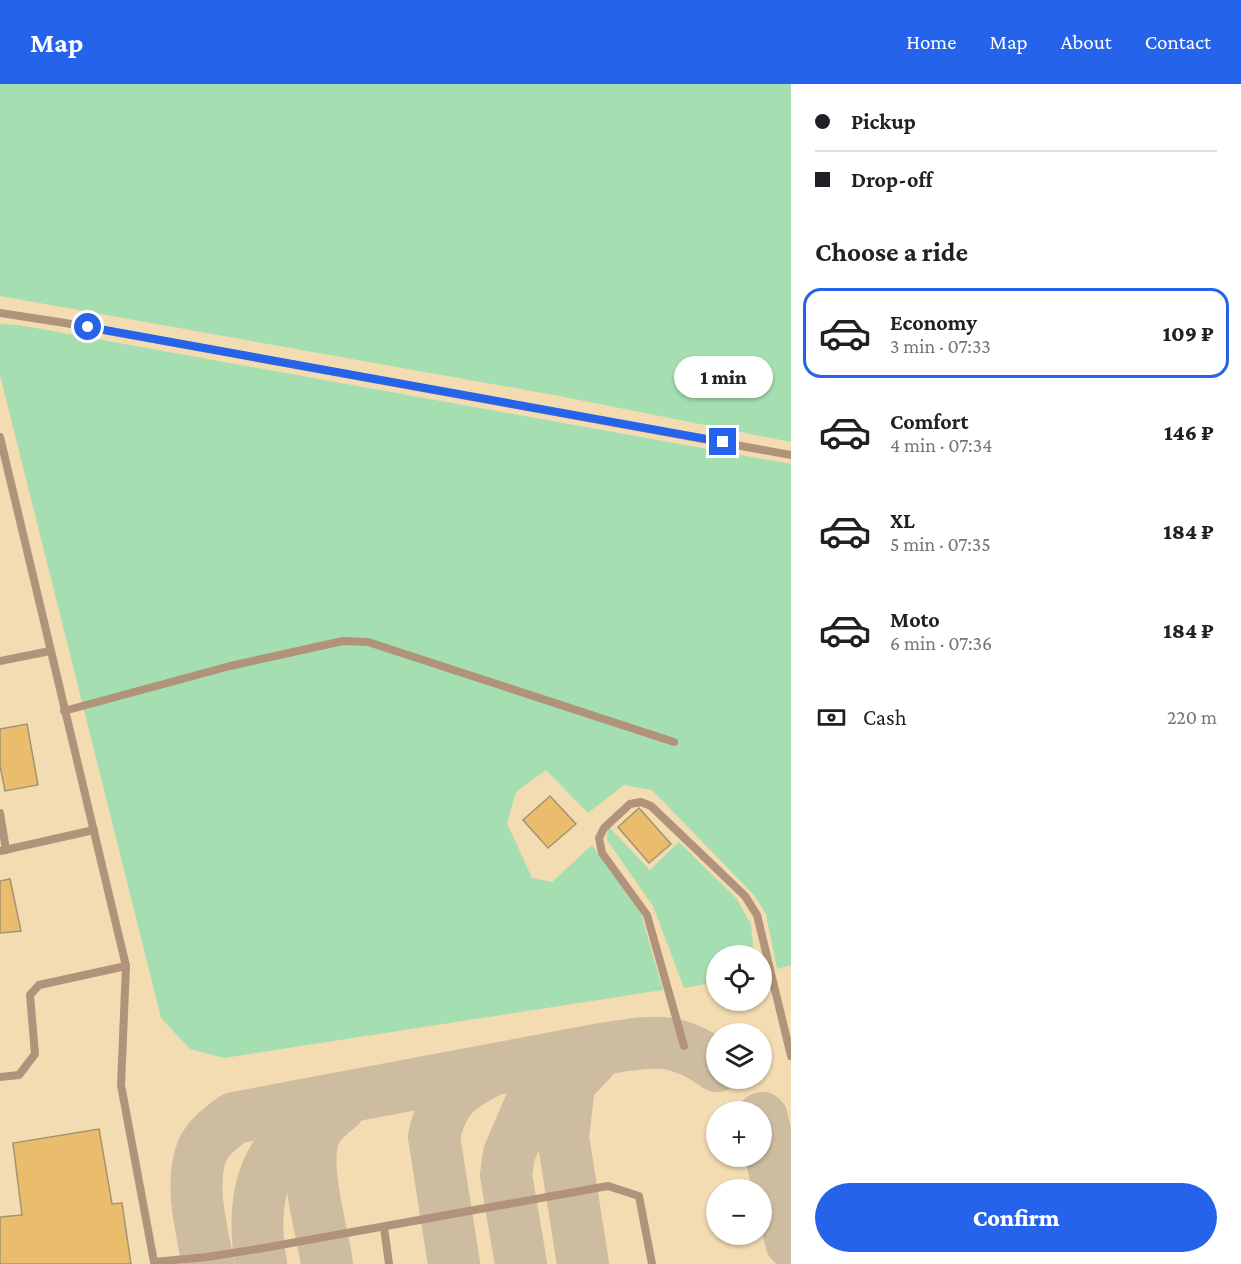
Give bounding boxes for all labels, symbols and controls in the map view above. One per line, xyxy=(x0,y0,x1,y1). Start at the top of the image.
text: Map xyxy=(30,27,83,58)
text: Home xyxy=(906,30,956,54)
text: Map xyxy=(989,30,1028,54)
text: About xyxy=(1061,30,1112,54)
text: Contact xyxy=(1145,30,1211,54)
text: Pickup xyxy=(851,109,916,134)
text: Drop-off xyxy=(851,167,933,192)
text: Choose a ride xyxy=(815,237,968,267)
icon: car xyxy=(818,306,872,360)
text: Economy xyxy=(890,310,977,335)
route start xyxy=(74,313,101,340)
text: 109 ₽ xyxy=(1162,321,1214,346)
text: 3 min · 07:33 xyxy=(890,335,991,357)
callout: 1 min xyxy=(674,355,772,397)
text: 1 min xyxy=(700,366,747,388)
icon: car xyxy=(818,405,872,459)
text: Comfort xyxy=(890,409,968,434)
text: 146 ₽ xyxy=(1164,420,1214,445)
route end xyxy=(709,428,736,455)
text: 4 min · 07:34 xyxy=(890,434,992,456)
icon: car xyxy=(818,504,872,558)
text: XL xyxy=(890,508,915,533)
text: 184 ₽ xyxy=(1163,519,1214,544)
text: 5 min · 07:35 xyxy=(890,533,991,555)
icon: car xyxy=(818,603,872,657)
text: Moto xyxy=(890,607,940,632)
text: 184 ₽ xyxy=(1163,618,1214,643)
text: 6 min · 07:36 xyxy=(890,632,992,654)
icon: cash xyxy=(815,701,848,734)
text: Cash xyxy=(863,705,907,730)
text: 220 m xyxy=(1167,706,1217,728)
map controls xyxy=(706,945,772,1245)
button: locate xyxy=(706,945,772,1011)
button: layers xyxy=(706,1023,772,1089)
button: + xyxy=(706,1101,772,1167)
button: − xyxy=(706,1179,772,1245)
button: Confirm xyxy=(815,1183,1217,1252)

